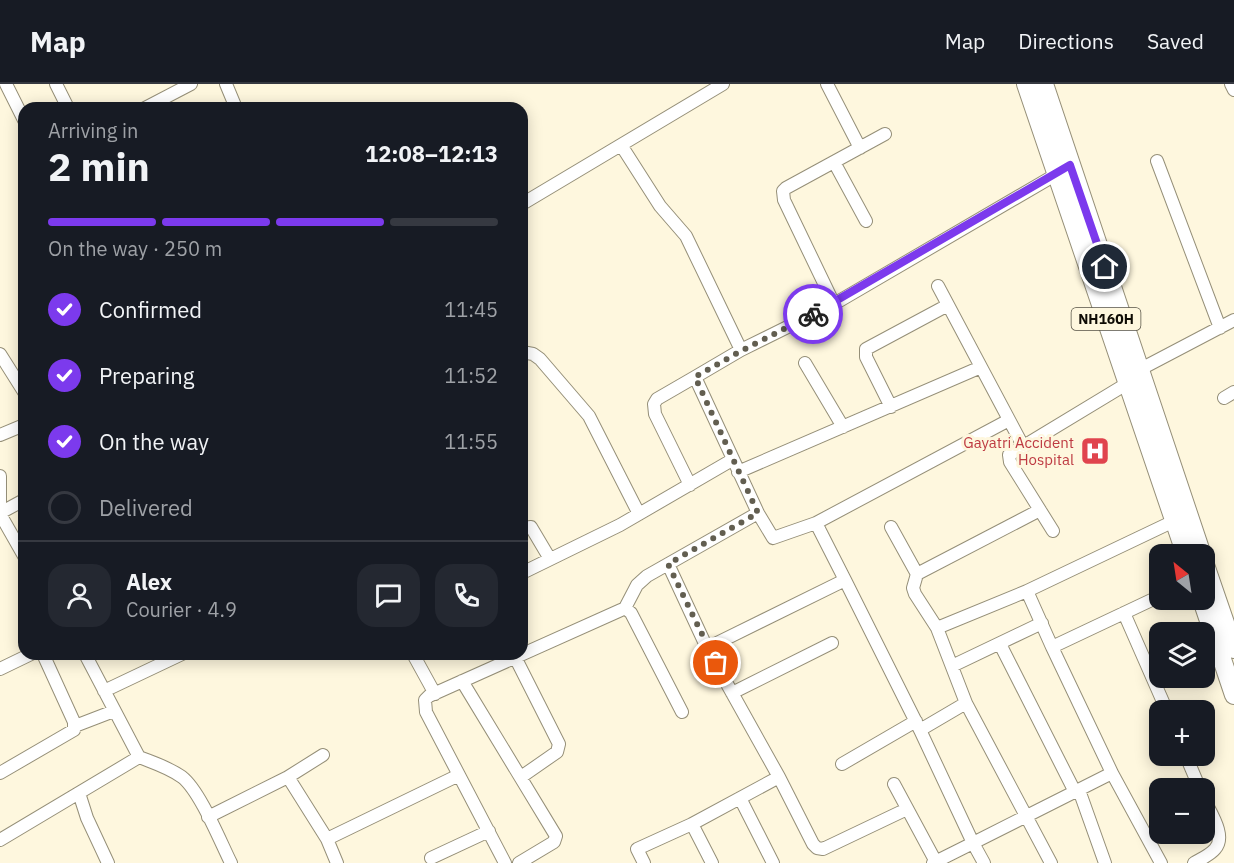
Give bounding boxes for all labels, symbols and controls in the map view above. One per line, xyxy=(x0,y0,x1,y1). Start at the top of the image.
text: Map xyxy=(30,23,86,60)
text: Map xyxy=(945,27,985,55)
text: Directions xyxy=(1018,27,1114,55)
text: Saved xyxy=(1147,27,1204,55)
text: Arriving in xyxy=(48,117,138,144)
text: 12:08–12:13 xyxy=(365,139,498,168)
text: 2 min xyxy=(48,141,150,192)
text: On the way · 250 m xyxy=(48,235,222,262)
pin xyxy=(1079,241,1130,292)
icon: home xyxy=(1088,250,1121,283)
courier xyxy=(783,284,843,344)
icon: check xyxy=(48,293,81,326)
text: Confirmed xyxy=(99,295,202,324)
text: 11:45 xyxy=(444,296,498,323)
icon: bike xyxy=(797,298,830,331)
road number: NH160H xyxy=(1072,308,1140,330)
icon: check xyxy=(48,359,81,392)
text: Preparing xyxy=(99,361,194,390)
text: 11:52 xyxy=(444,362,498,389)
icon: check xyxy=(48,425,81,458)
text: On the way xyxy=(99,427,209,456)
text: 11:55 xyxy=(444,428,498,455)
place label: Gayatri Accident Hospital xyxy=(963,433,1074,469)
hospital icon: Gayatri Accident Hospital xyxy=(1079,435,1111,467)
text: Delivered xyxy=(99,493,193,522)
north arrow xyxy=(1149,544,1215,610)
map controls xyxy=(1149,544,1215,844)
button: person xyxy=(48,564,111,627)
button: chat xyxy=(357,564,420,627)
button: phone xyxy=(435,564,498,627)
text: Alex xyxy=(126,567,172,596)
text: Courier · 4.9 xyxy=(126,596,237,623)
button: layers xyxy=(1149,622,1215,688)
pin xyxy=(690,637,741,688)
icon: bag xyxy=(699,646,732,679)
button: + xyxy=(1149,700,1215,766)
button: − xyxy=(1149,778,1215,844)

